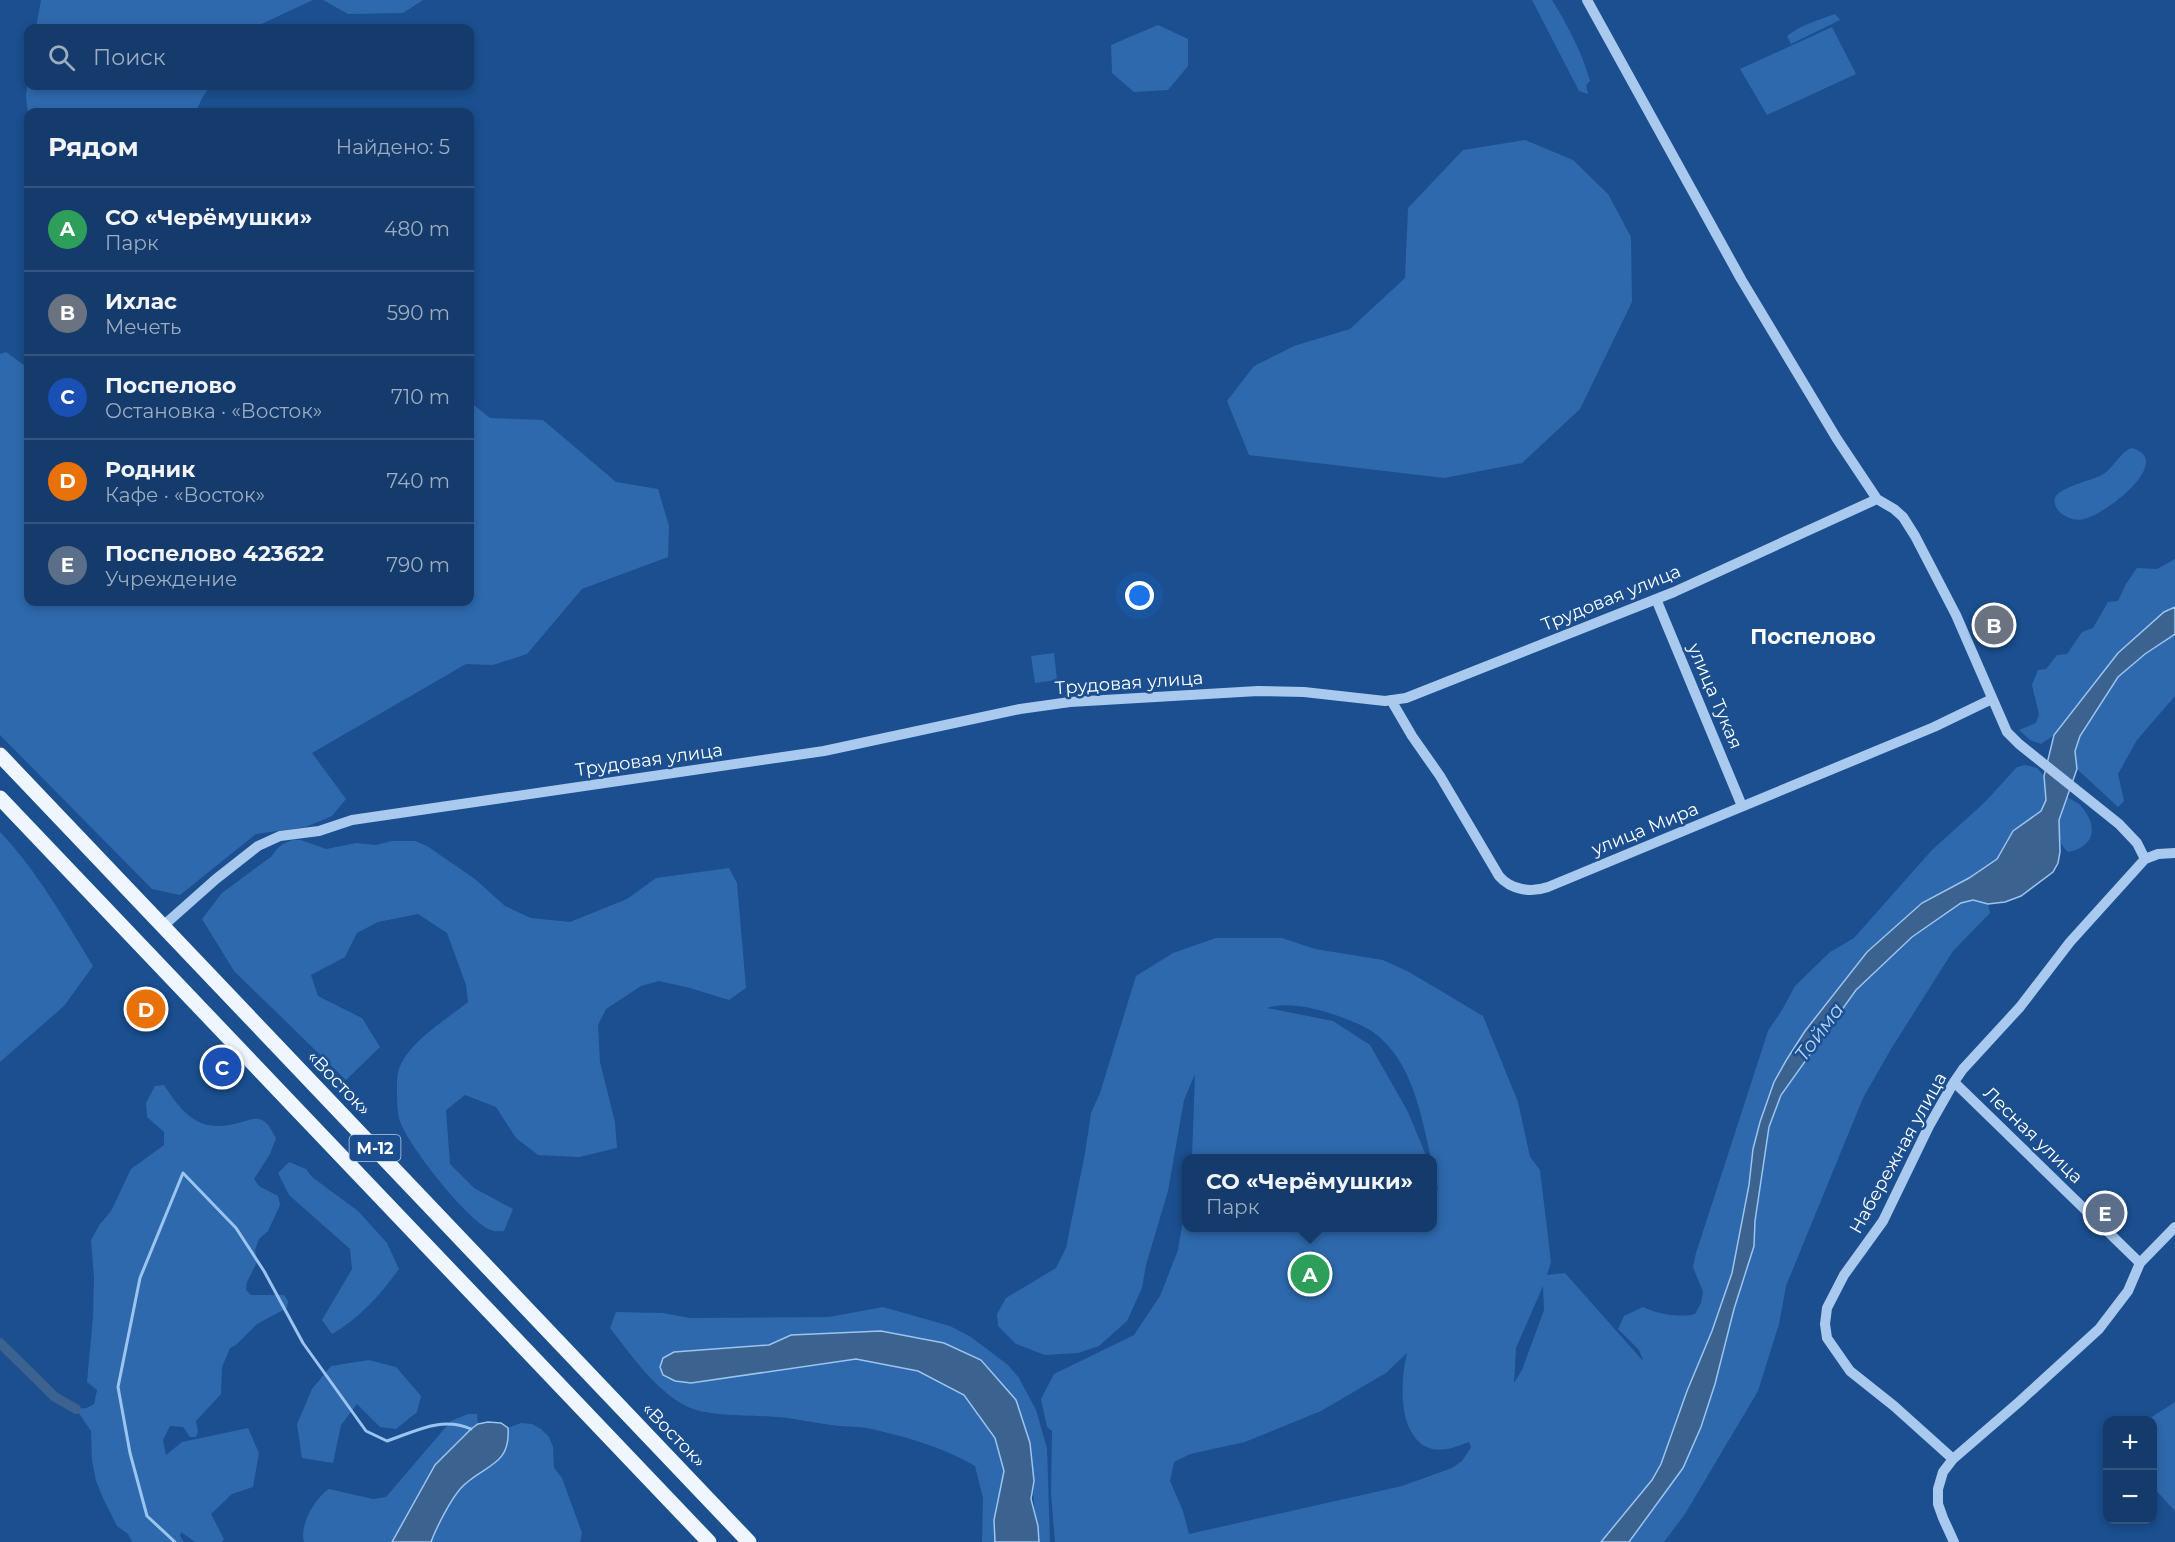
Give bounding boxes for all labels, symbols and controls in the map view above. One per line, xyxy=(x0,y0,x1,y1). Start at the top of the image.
search box xyxy=(24,24,474,90)
icon: search xyxy=(45,41,78,74)
text: Поиск xyxy=(93,44,165,71)
text: Рядом xyxy=(48,131,139,163)
text: Найдено: 5 xyxy=(336,135,450,159)
text: СО «Черёмушки» xyxy=(105,204,312,231)
text: A xyxy=(60,217,75,241)
text: 480 m xyxy=(384,217,450,241)
text: Парк xyxy=(105,231,159,255)
text: Ихлас xyxy=(105,288,177,315)
text: B xyxy=(60,301,75,325)
text: 590 m xyxy=(387,301,450,325)
text: Мечеть xyxy=(105,315,181,339)
text: Поспелово xyxy=(105,372,237,399)
text: C xyxy=(60,385,75,409)
text: 710 m xyxy=(391,385,450,409)
text: Остановка · «Восток» xyxy=(105,399,322,423)
text: Родник xyxy=(105,456,195,483)
text: D xyxy=(59,469,76,493)
text: 740 m xyxy=(387,469,450,493)
text: Кафе · «Восток» xyxy=(105,483,265,507)
text: Поспелово 423622 xyxy=(105,540,324,567)
text: E xyxy=(61,553,74,577)
text: 790 m xyxy=(386,553,450,577)
street label: Трудовая улица xyxy=(1538,560,1684,636)
text: Учреждение xyxy=(105,567,237,591)
your location xyxy=(1125,581,1154,610)
pin: B xyxy=(1974,602,2014,648)
district label: Поспелово xyxy=(1750,624,1876,649)
street label: улица Тукая xyxy=(1682,639,1747,752)
street label: Трудовая улица xyxy=(1054,667,1204,699)
street label: Трудовая улица xyxy=(574,739,724,781)
street label: улица Мира xyxy=(1587,798,1702,861)
pin: D xyxy=(126,986,166,1032)
water label: Тойма xyxy=(1789,998,1849,1066)
pin: C xyxy=(202,1044,242,1090)
street label: «Восток» xyxy=(303,1046,375,1120)
street label: Набережная улица xyxy=(1845,1069,1951,1237)
street label: Лесная улица xyxy=(1979,1082,2087,1188)
road number: М-12 xyxy=(350,1135,400,1161)
popup xyxy=(1182,1154,1437,1232)
text: СО «Черёмушки» xyxy=(1206,1168,1413,1195)
pin: E xyxy=(2086,1190,2124,1236)
text: Парк xyxy=(1206,1195,1259,1219)
pin: A xyxy=(1290,1252,1330,1296)
street label: «Восток» xyxy=(638,1398,710,1472)
map controls xyxy=(2103,1416,2157,1524)
button: + xyxy=(2103,1416,2157,1470)
button: − xyxy=(2103,1470,2157,1524)

